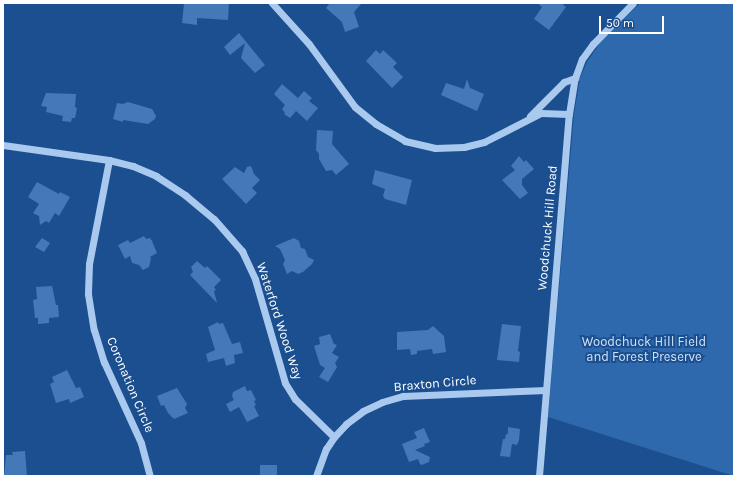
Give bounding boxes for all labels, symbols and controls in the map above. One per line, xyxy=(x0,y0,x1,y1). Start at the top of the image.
scale bar xyxy=(601,8,666,34)
text: 50 m xyxy=(606,16,634,30)
street label: Woodchuck Hill Road xyxy=(535,165,561,291)
street label: Waterford Wood Way xyxy=(253,260,305,382)
street label: Coronation Circle xyxy=(103,335,157,435)
park label: Woodchuck Hill Field and Forest Preserve xyxy=(582,335,706,366)
street label: Braxton Circle xyxy=(393,373,477,395)

